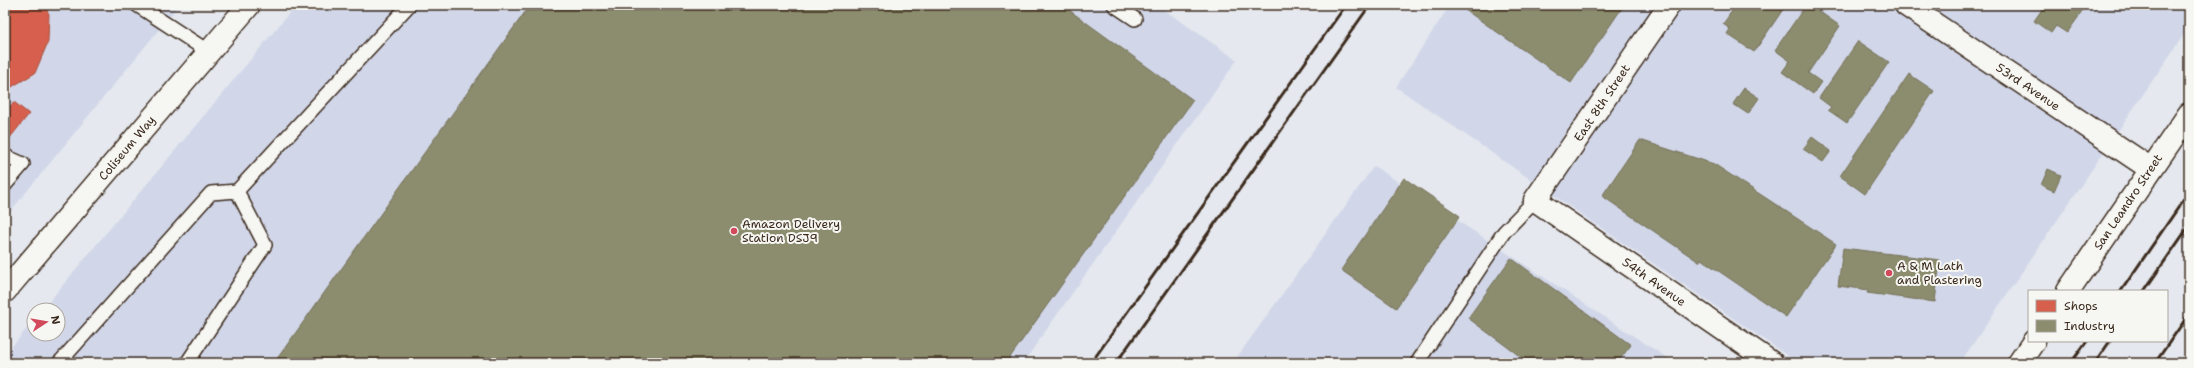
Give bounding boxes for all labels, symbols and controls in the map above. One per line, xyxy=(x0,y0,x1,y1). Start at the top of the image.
street label: 53rd Avenue xyxy=(1993,60,2063,114)
street label: East 8th Street xyxy=(1570,61,1634,145)
street label: Coliseum Way xyxy=(95,112,159,184)
street label: San Leandro Street xyxy=(2090,151,2166,253)
place label: Amazon Delivery Station DSJ9 xyxy=(742,216,840,246)
marker: Amazon Delivery Station DSJ9 xyxy=(729,226,739,236)
street label: 54th Avenue xyxy=(1619,254,1689,310)
place label: A & M Lath and Plastering xyxy=(1897,258,1982,288)
marker: A & M Lath and Plastering xyxy=(1884,268,1894,278)
legend xyxy=(2028,290,2168,342)
text: Shops xyxy=(2064,298,2098,314)
north arrow xyxy=(26,302,66,342)
text: N xyxy=(47,314,64,326)
text: Industry xyxy=(2064,318,2115,334)

